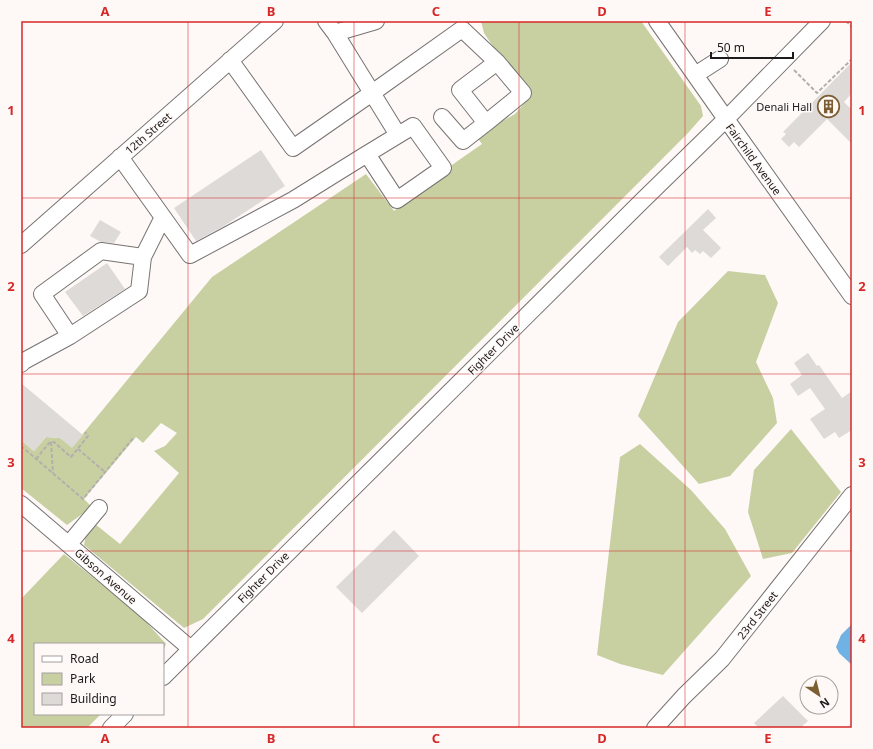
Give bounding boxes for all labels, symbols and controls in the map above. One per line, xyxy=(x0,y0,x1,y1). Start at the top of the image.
text: A xyxy=(101,2,110,20)
text: B xyxy=(267,2,275,20)
text: C xyxy=(432,2,440,20)
text: D xyxy=(597,2,607,20)
text: E xyxy=(764,2,772,20)
scale bar xyxy=(711,34,793,60)
text: 50 m xyxy=(717,39,745,56)
building icon: Denali Hall xyxy=(815,93,841,119)
place label: Denali Hall xyxy=(756,99,812,114)
text: 1 xyxy=(7,101,15,119)
text: 1 xyxy=(858,101,866,119)
street label: 12th Street xyxy=(122,109,174,157)
street label: Fairchild Avenue xyxy=(723,120,785,198)
text: 2 xyxy=(7,277,15,295)
text: 2 xyxy=(858,277,866,295)
street label: Fighter Drive xyxy=(464,320,522,378)
text: 3 xyxy=(7,453,15,471)
text: 3 xyxy=(858,453,866,471)
street label: Gibson Avenue xyxy=(72,545,140,607)
street label: Fighter Drive xyxy=(234,548,292,606)
street label: 23rd Street xyxy=(733,588,781,642)
text: 4 xyxy=(7,629,15,647)
text: 4 xyxy=(858,629,866,647)
legend xyxy=(34,643,164,715)
text: Road xyxy=(70,650,99,667)
text: Park xyxy=(70,670,96,687)
north arrow xyxy=(799,675,839,715)
text: Building xyxy=(70,690,117,707)
text: N xyxy=(817,695,833,712)
text: A xyxy=(101,729,110,747)
text: B xyxy=(267,729,275,747)
text: C xyxy=(432,729,440,747)
text: D xyxy=(597,729,607,747)
text: E xyxy=(764,729,772,747)

